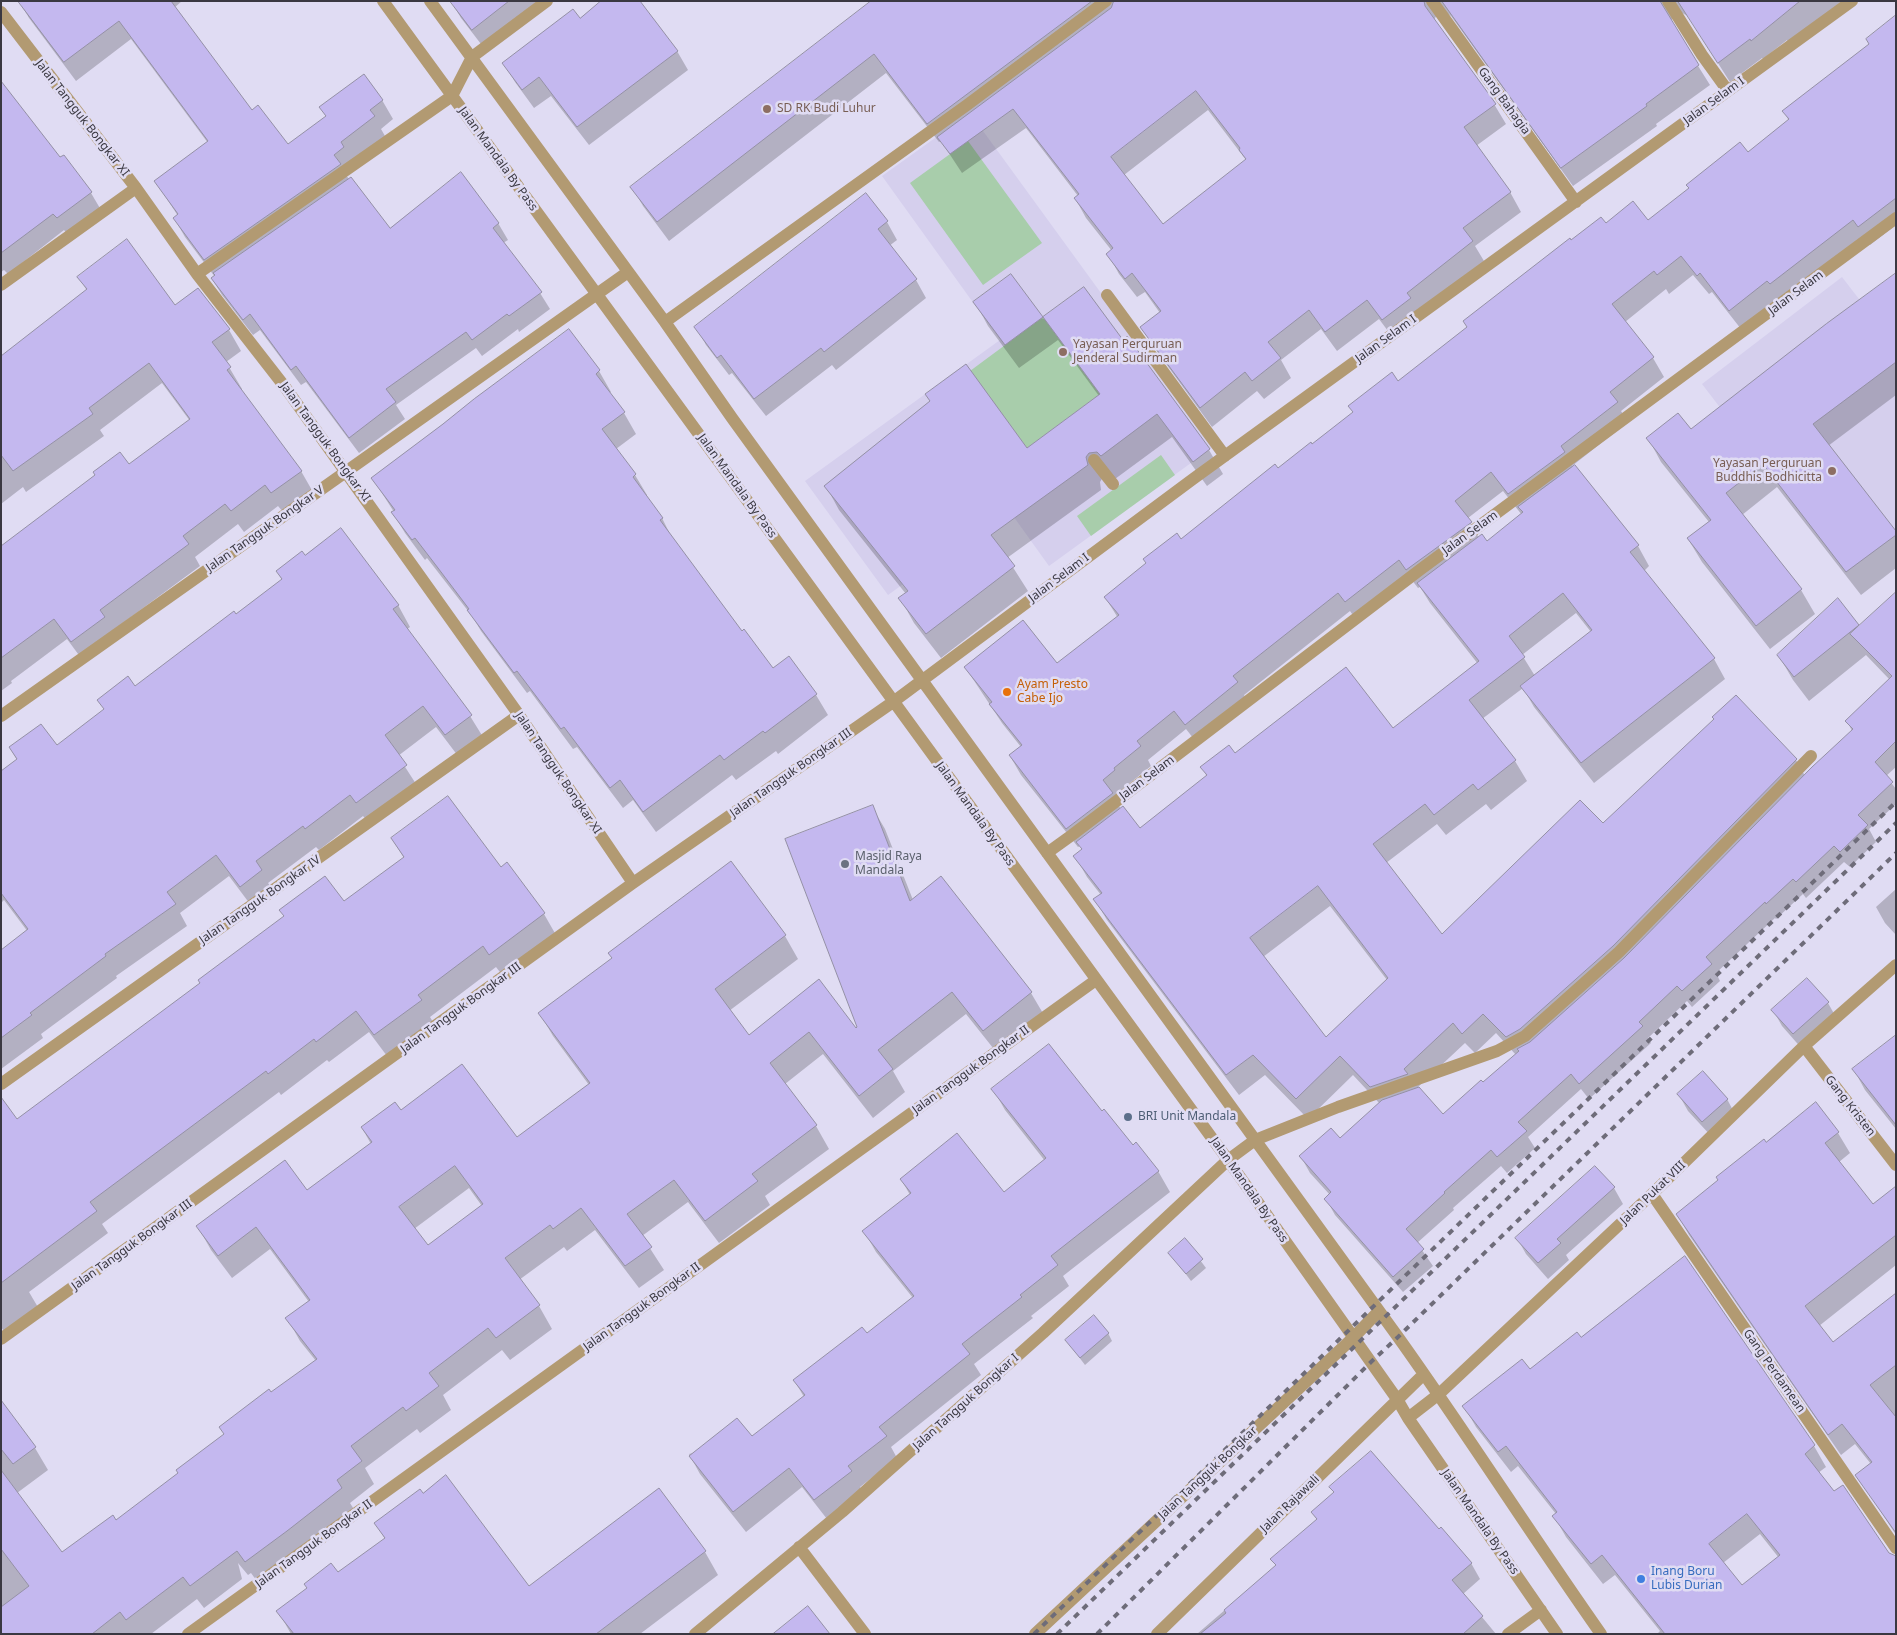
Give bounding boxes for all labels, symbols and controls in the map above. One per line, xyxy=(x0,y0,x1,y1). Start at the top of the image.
street label: Jalan Tangguk Bongkar XI xyxy=(32,57,132,179)
street label: Gang Bahagia xyxy=(1475,65,1533,137)
street label: Jalan Selam I xyxy=(1681,74,1747,128)
place label: SD RK Budi Luhur xyxy=(777,102,876,116)
marker: SD RK Budi Luhur xyxy=(761,103,773,115)
street label: Jalan Mandala By Pass xyxy=(455,104,541,214)
street label: Jalan Selam xyxy=(1766,268,1826,318)
street label: Jalan Selam I xyxy=(1353,312,1419,366)
place label: Yayasan Perguruan Jenderal Sudirman xyxy=(1073,338,1182,366)
marker: Yayasan Perguruan Jenderal Sudirman xyxy=(1057,346,1069,358)
street label: Jalan Tangguk Bongkar XI xyxy=(277,379,373,505)
street label: Jalan Mandala By Pass xyxy=(694,431,780,541)
place label: Yayasan Perguruan Buddhis Bodhicitta xyxy=(1713,457,1822,485)
marker: Yayasan Perguruan Buddhis Bodhicitta xyxy=(1826,465,1838,477)
street label: Jalan Tangguk Bongkar V xyxy=(203,483,327,575)
street label: Jalan Selam xyxy=(1440,508,1500,558)
street label: Jalan Selam I xyxy=(1026,551,1092,605)
place label: Ayam Presto Cabe Ijo xyxy=(1017,678,1088,706)
marker: Ayam Presto Cabe Ijo xyxy=(1001,686,1013,698)
street label: Jalan Tangguk Bongkar XI xyxy=(512,709,604,837)
street label: Jalan Tangguk Bongkar III xyxy=(727,725,855,821)
street label: Jalan Selam xyxy=(1117,753,1177,803)
street label: Jalan Mandala By Pass xyxy=(932,759,1018,869)
place label: Masjid Raya Mandala xyxy=(855,850,922,878)
street label: Jalan Tangguk Bongkar IV xyxy=(197,853,323,947)
marker: Masjid Raya Mandala xyxy=(839,858,851,870)
street label: Jalan Tangguk Bongkar III xyxy=(398,959,524,1057)
street label: Jalan Tangguk Bongkar II xyxy=(910,1023,1032,1117)
street label: Gang Kristen xyxy=(1822,1073,1878,1139)
place label: BRI Unit Mandala xyxy=(1138,1110,1236,1124)
marker: BRI Unit Mandala xyxy=(1122,1111,1134,1123)
street label: Jalan Mandala By Pass xyxy=(1207,1135,1291,1245)
street label: Jalan Pukat VIII xyxy=(1617,1158,1689,1228)
street label: Jalan Tangguk Bongkar III xyxy=(69,1196,195,1294)
street label: Jalan Tangguk Bongkar II xyxy=(581,1260,703,1354)
street label: Gang Perdamean xyxy=(1740,1327,1808,1415)
street label: Jalan Tangguk Bongkar I xyxy=(910,1351,1022,1453)
street label: Jalan Tangguk Bongkar xyxy=(1156,1423,1260,1523)
street label: Jalan Mandala By Pass xyxy=(1438,1467,1522,1577)
street label: Jalan Rajawali xyxy=(1257,1472,1323,1536)
street label: Jalan Tangguk Bongkar II xyxy=(253,1497,375,1591)
place label: Inang Boru Lubis Durian xyxy=(1651,1565,1722,1593)
marker: Inang Boru Lubis Durian xyxy=(1635,1573,1647,1585)

